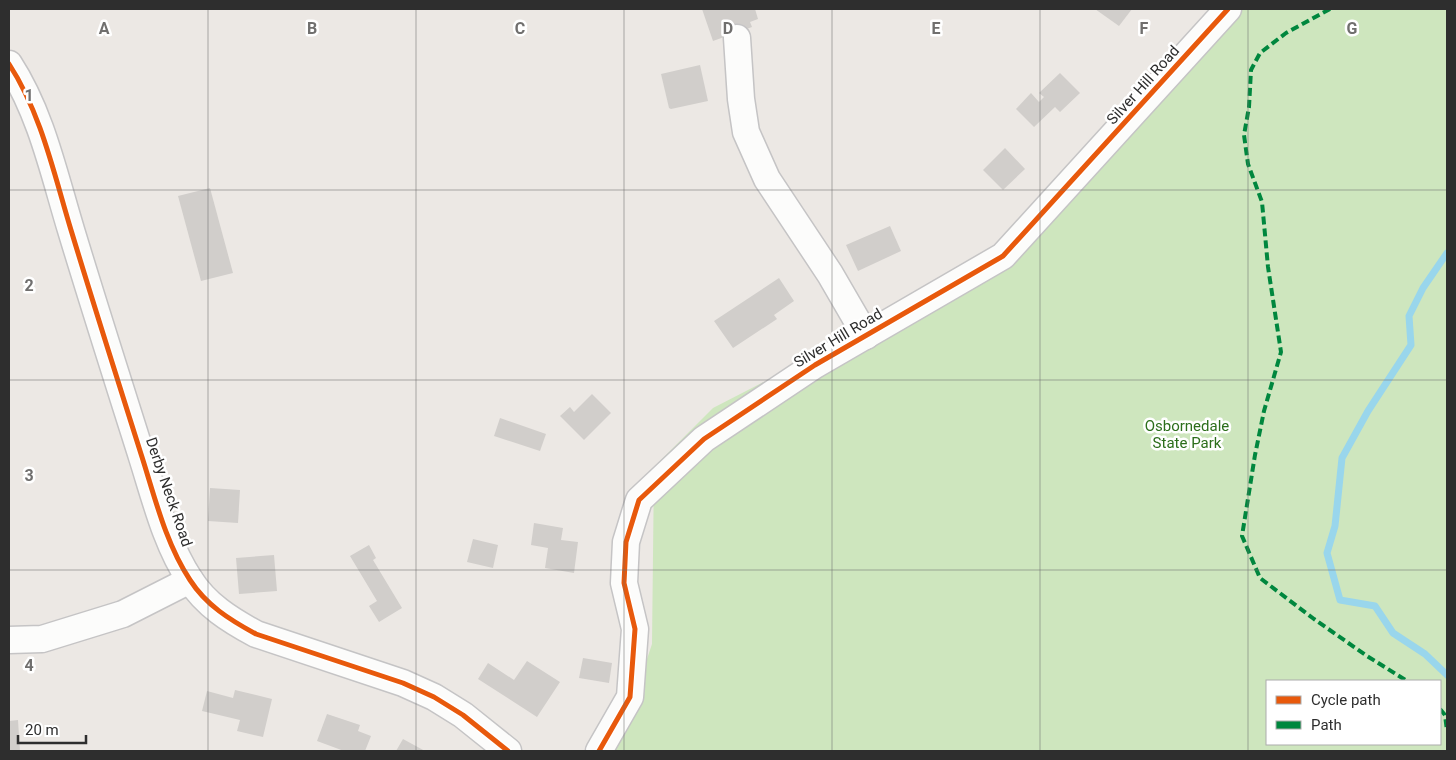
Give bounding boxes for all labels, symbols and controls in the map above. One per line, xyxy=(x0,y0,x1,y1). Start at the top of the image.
text: A xyxy=(99,19,110,38)
text: B xyxy=(307,19,317,38)
text: C xyxy=(515,19,525,38)
text: D xyxy=(723,19,733,38)
text: E xyxy=(932,19,941,38)
text: F xyxy=(1140,19,1149,38)
text: G xyxy=(1347,19,1358,38)
street label: Silver Hill Road xyxy=(1103,42,1183,128)
text: 1 xyxy=(24,86,34,105)
text: 2 xyxy=(24,276,34,295)
street label: Silver Hill Road xyxy=(791,305,885,371)
park label: Osbornedale State Park xyxy=(1145,417,1229,452)
street label: Derby Neck Road xyxy=(142,435,196,549)
text: 3 xyxy=(24,466,34,485)
text: 4 xyxy=(24,656,34,675)
legend xyxy=(1266,680,1441,745)
text: Cycle path xyxy=(1311,691,1381,709)
scale bar xyxy=(18,712,85,744)
text: Path xyxy=(1311,716,1342,734)
text: 20 m xyxy=(25,721,59,739)

